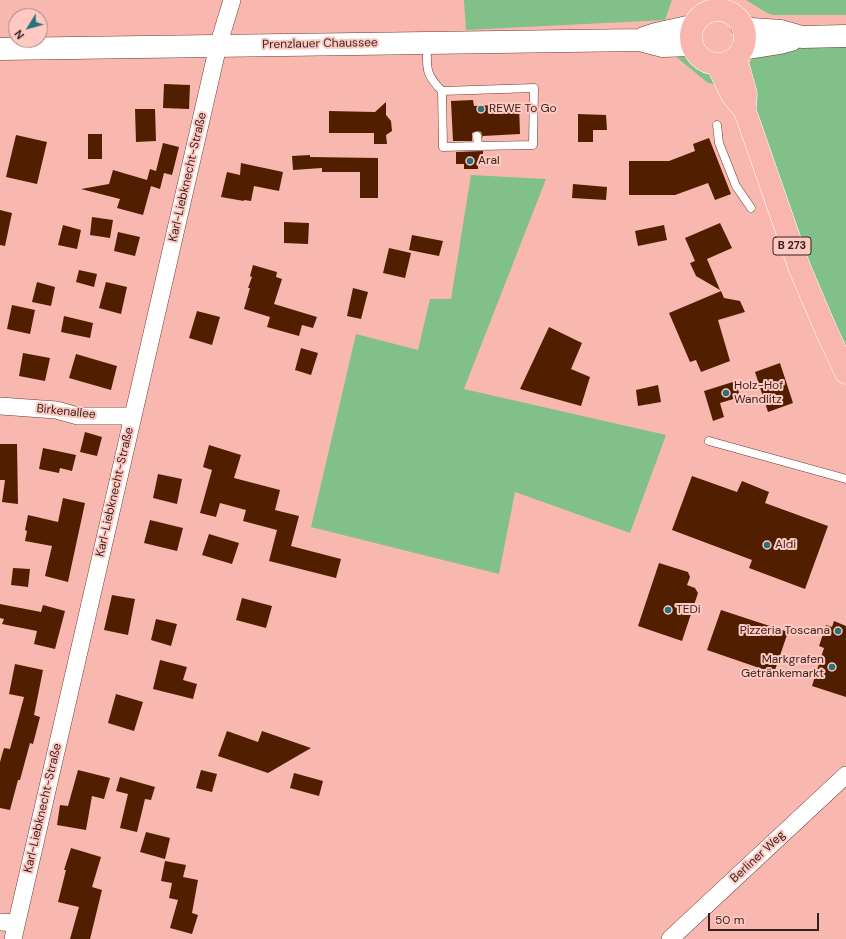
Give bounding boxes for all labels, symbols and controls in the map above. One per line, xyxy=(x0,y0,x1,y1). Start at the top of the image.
north arrow xyxy=(8,8,48,48)
text: N xyxy=(11,27,27,42)
street label: Prenzlauer Chaussee xyxy=(262,36,378,52)
place label: REWE To Go xyxy=(489,102,557,116)
marker: REWE To Go xyxy=(476,104,486,114)
street label: Karl-Liebknecht-Straße xyxy=(166,111,210,243)
place label: Aral xyxy=(478,154,500,168)
marker: Aral xyxy=(465,156,475,166)
road number: B 273 xyxy=(773,237,811,255)
place label: Holz-Hof Wandlitz xyxy=(734,379,783,407)
marker: Holz-Hof Wandlitz xyxy=(721,388,731,398)
street label: Birkenallee xyxy=(36,402,96,422)
street label: Karl-Liebknecht-Straße xyxy=(93,426,137,558)
place label: Aldi xyxy=(775,538,796,552)
marker: Aldi xyxy=(762,540,772,550)
place label: TEDi xyxy=(676,603,701,617)
marker: TEDi xyxy=(663,605,673,615)
place label: Pizzeria Toscana xyxy=(740,624,830,638)
marker: Pizzeria Toscana xyxy=(833,626,843,636)
place label: Markgrafen Getränkemarkt xyxy=(741,653,824,681)
marker: Markgrafen Getränkemarkt xyxy=(827,662,837,672)
street label: Karl-Liebknecht-Straße xyxy=(21,742,65,874)
street label: Berliner Weg xyxy=(728,828,788,886)
scale bar xyxy=(710,905,821,931)
text: 50 m xyxy=(715,912,744,928)

